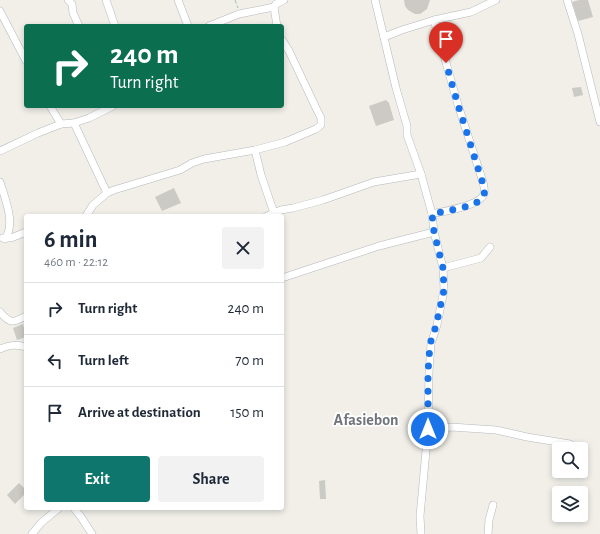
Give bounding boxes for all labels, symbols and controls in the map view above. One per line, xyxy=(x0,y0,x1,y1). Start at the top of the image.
pin xyxy=(429,22,463,63)
icon: arrive xyxy=(435,28,457,50)
icon: right xyxy=(44,40,96,92)
text: 240 m xyxy=(110,41,179,69)
text: Turn right xyxy=(110,74,179,92)
button: close xyxy=(222,227,264,269)
text: 6 min xyxy=(44,228,98,252)
text: 460 m · 22:12 xyxy=(44,256,108,269)
icon: right xyxy=(44,298,66,320)
text: Turn right xyxy=(78,301,137,316)
text: 240 m xyxy=(228,301,264,316)
icon: left xyxy=(44,350,66,372)
text: Turn left xyxy=(78,353,129,368)
text: 70 m xyxy=(235,353,264,368)
icon: arrive xyxy=(44,402,66,424)
text: Arrive at destination xyxy=(78,405,201,420)
text: 150 m xyxy=(230,405,264,420)
position arrow xyxy=(407,408,449,450)
district label: Afasiebon xyxy=(334,412,398,428)
map controls xyxy=(552,442,588,522)
button: search xyxy=(552,442,588,478)
button: Exit xyxy=(44,456,150,502)
button: Share xyxy=(158,456,264,502)
button: layers xyxy=(552,486,588,522)

